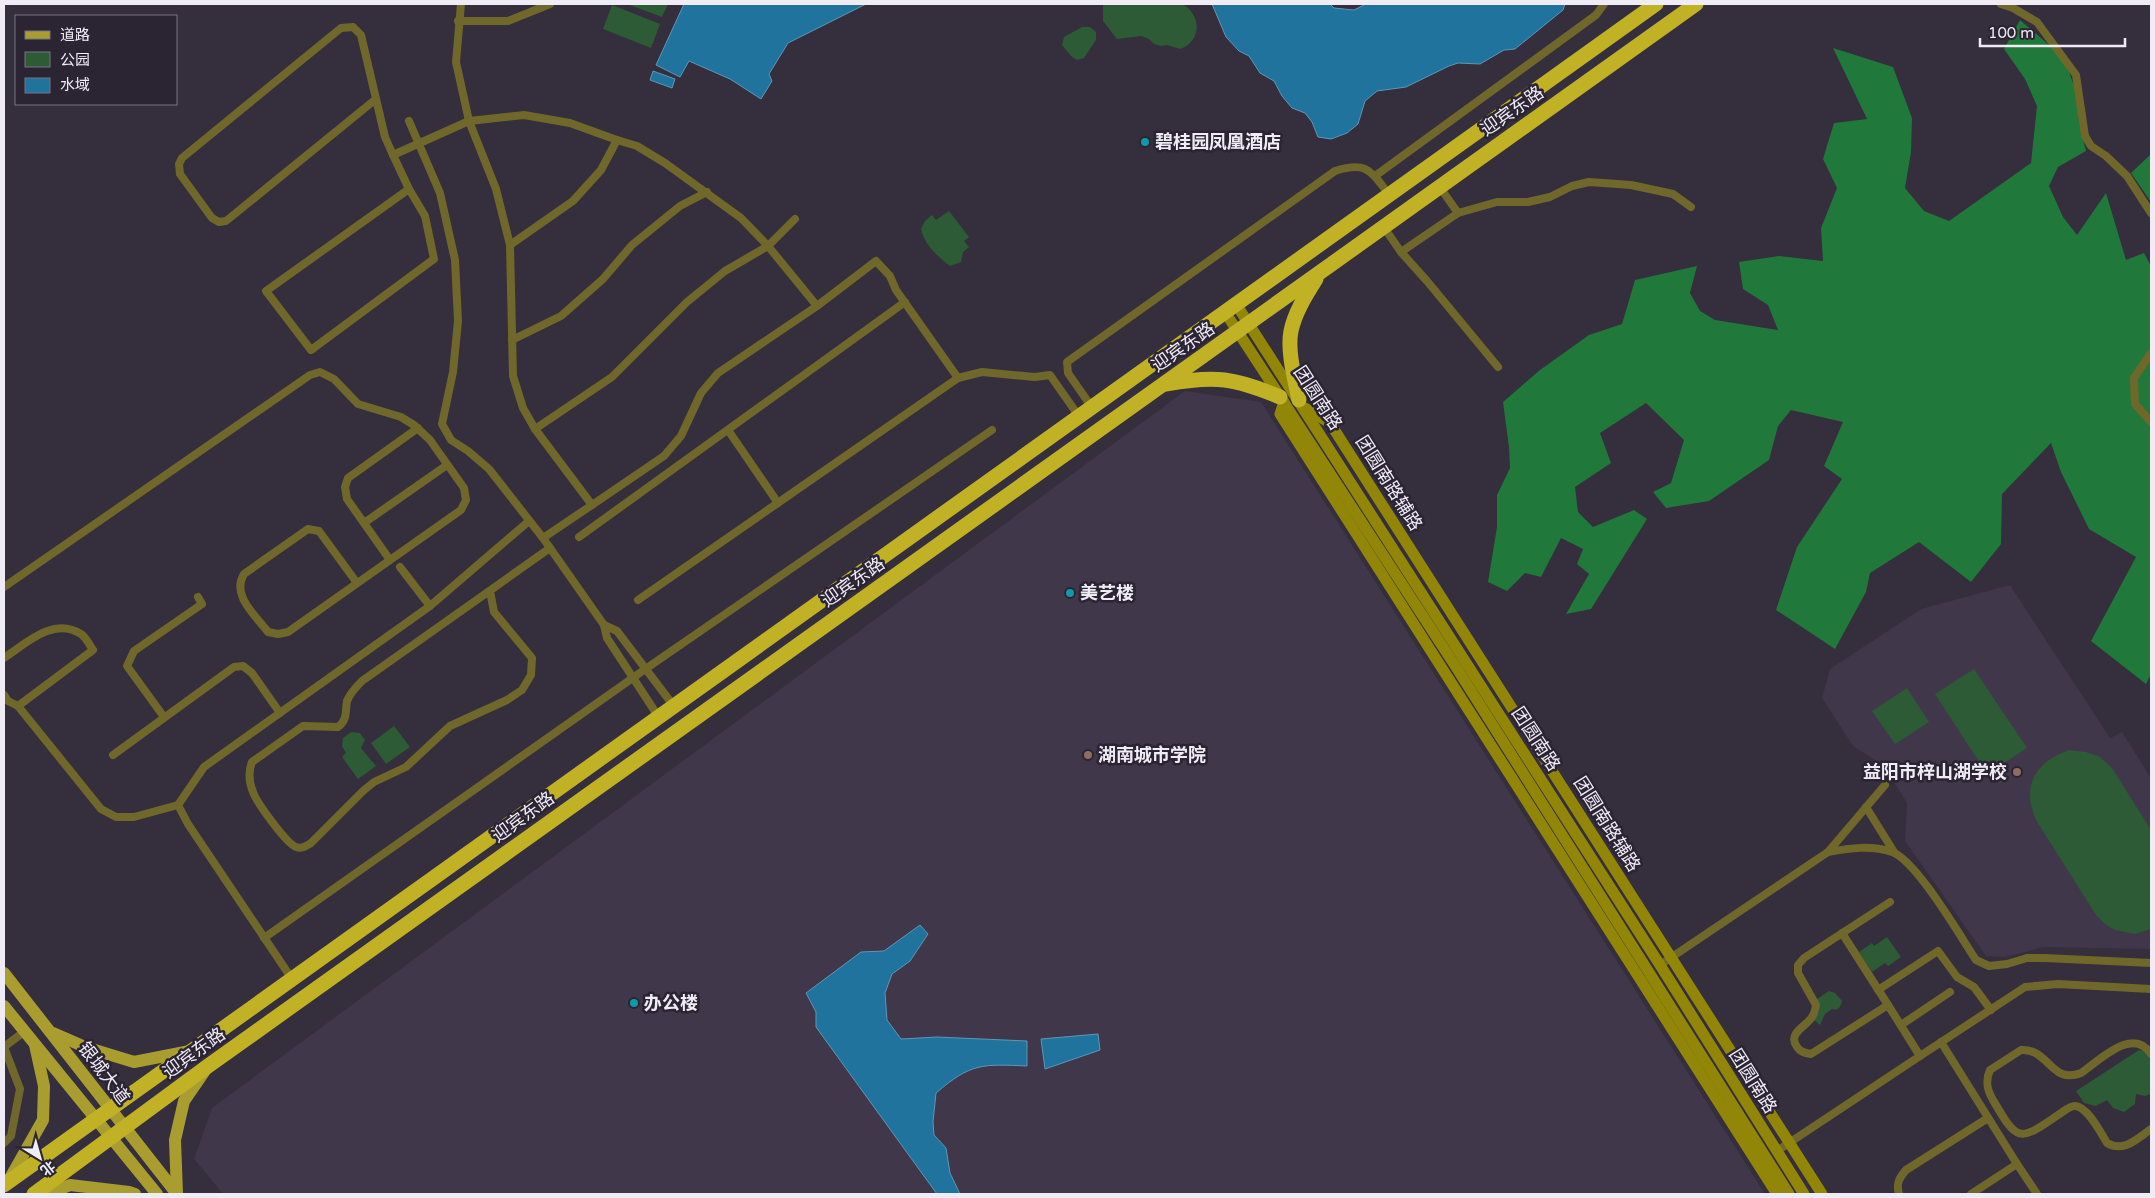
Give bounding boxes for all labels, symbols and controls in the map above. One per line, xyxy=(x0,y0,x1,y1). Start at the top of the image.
legend xyxy=(15,15,178,105)
scale bar xyxy=(1980,15,2125,47)
text: 100 m xyxy=(1988,24,2034,42)
text: 道路 xyxy=(60,26,90,44)
text: 公园 xyxy=(60,51,90,69)
text: 水域 xyxy=(60,76,90,94)
street label: 迎宾东路 xyxy=(1476,81,1548,141)
place label: 碧桂园凤凰酒店 xyxy=(1155,131,1281,153)
marker: 碧桂园凤凰酒店 xyxy=(1139,136,1151,148)
street label: 迎宾东路 xyxy=(1147,317,1219,377)
street label: 团圆南路 xyxy=(1289,362,1347,434)
street label: 团圆南路辅路 xyxy=(1351,431,1427,535)
street label: 迎宾东路 xyxy=(817,552,889,612)
place label: 美艺楼 xyxy=(1080,582,1134,604)
marker: 美艺楼 xyxy=(1064,587,1076,599)
street label: 团圆南路 xyxy=(1507,703,1565,775)
place label: 湖南城市学院 xyxy=(1098,744,1206,766)
marker: 湖南城市学院 xyxy=(1082,749,1094,761)
place label: 益阳市梓山湖学校 xyxy=(1863,761,2007,783)
marker: 益阳市梓山湖学校 xyxy=(2011,766,2023,778)
street label: 团圆南路辅路 xyxy=(1569,772,1645,876)
street label: 迎宾东路 xyxy=(487,787,559,847)
place label: 办公楼 xyxy=(644,992,698,1014)
marker: 办公楼 xyxy=(628,997,640,1009)
street label: 迎宾东路 xyxy=(158,1023,230,1083)
street label: 银城大道 xyxy=(74,1038,134,1108)
street label: 团圆南路 xyxy=(1725,1045,1781,1117)
north arrow xyxy=(15,1133,65,1183)
text: 北 xyxy=(37,1157,58,1179)

